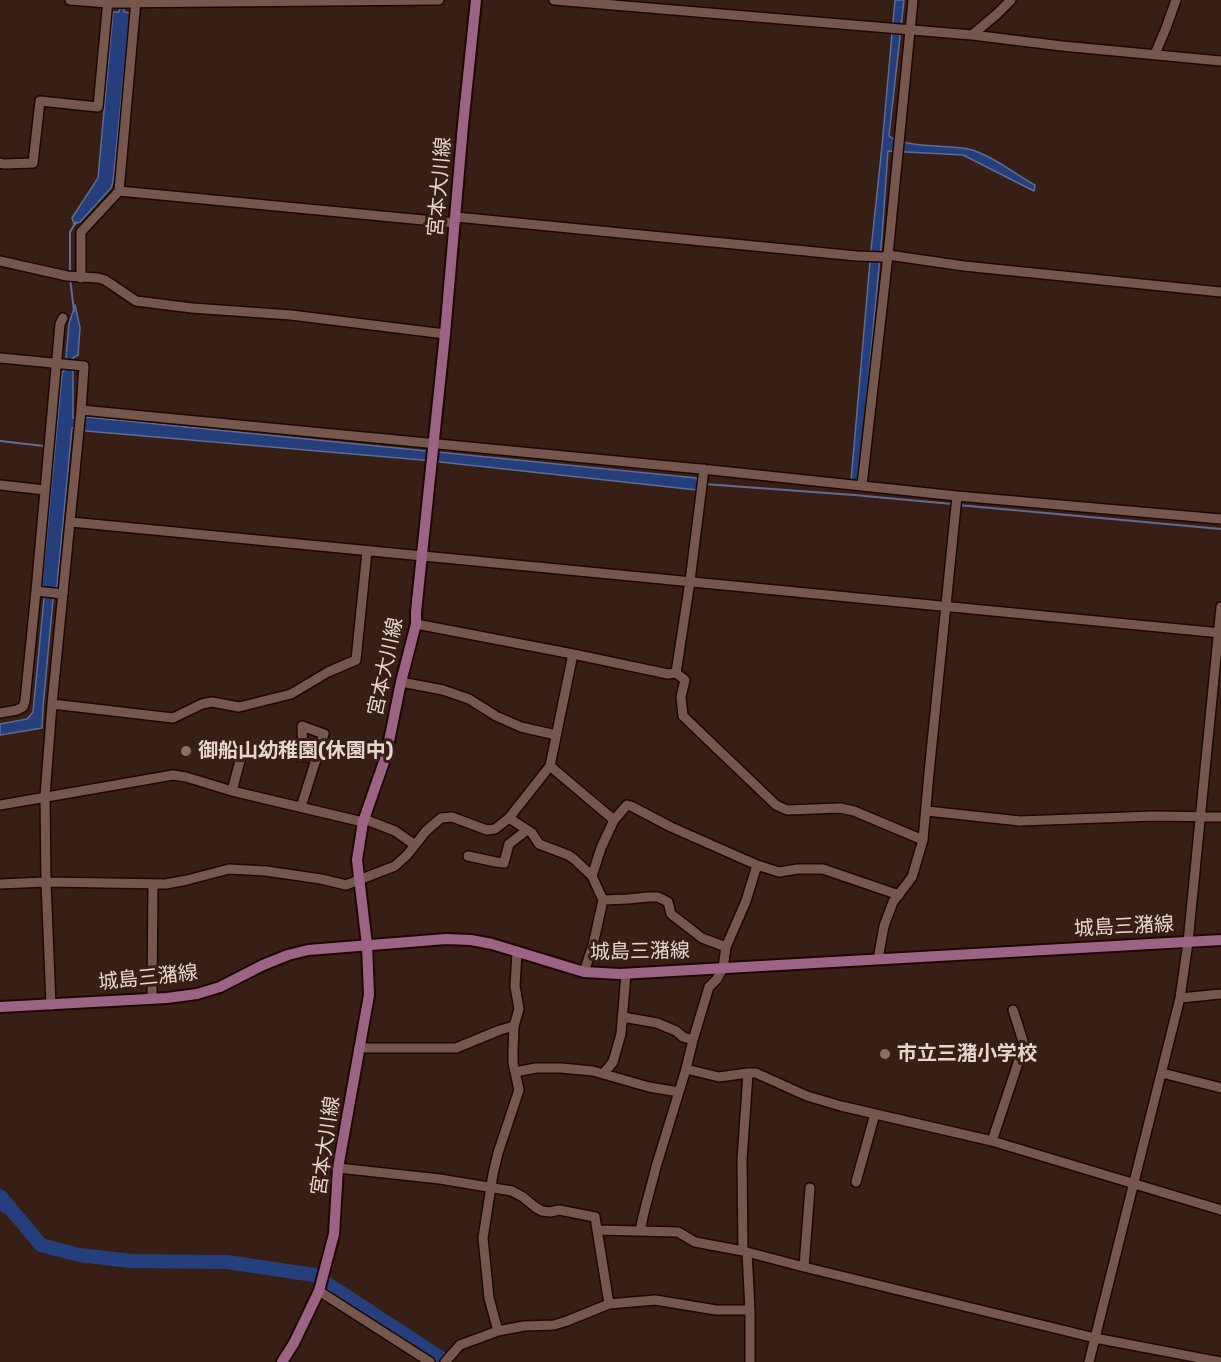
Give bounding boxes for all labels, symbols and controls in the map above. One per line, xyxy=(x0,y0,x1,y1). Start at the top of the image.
street label: 宮本大川線 xyxy=(424,136,456,238)
street label: 宮本大川線 xyxy=(364,616,408,718)
place label: 御船山幼稚園(休園中) xyxy=(198,739,393,763)
marker: 御船山幼稚園(休園中) xyxy=(179,744,193,758)
street label: 城島三潴線 xyxy=(1073,912,1175,942)
street label: 城島三潴線 xyxy=(590,939,690,965)
street label: 城島三潴線 xyxy=(97,961,199,995)
place label: 市立三潴小学校 xyxy=(897,1042,1037,1066)
marker: 市立三潴小学校 xyxy=(878,1047,892,1061)
street label: 宮本大川線 xyxy=(307,1095,345,1197)

